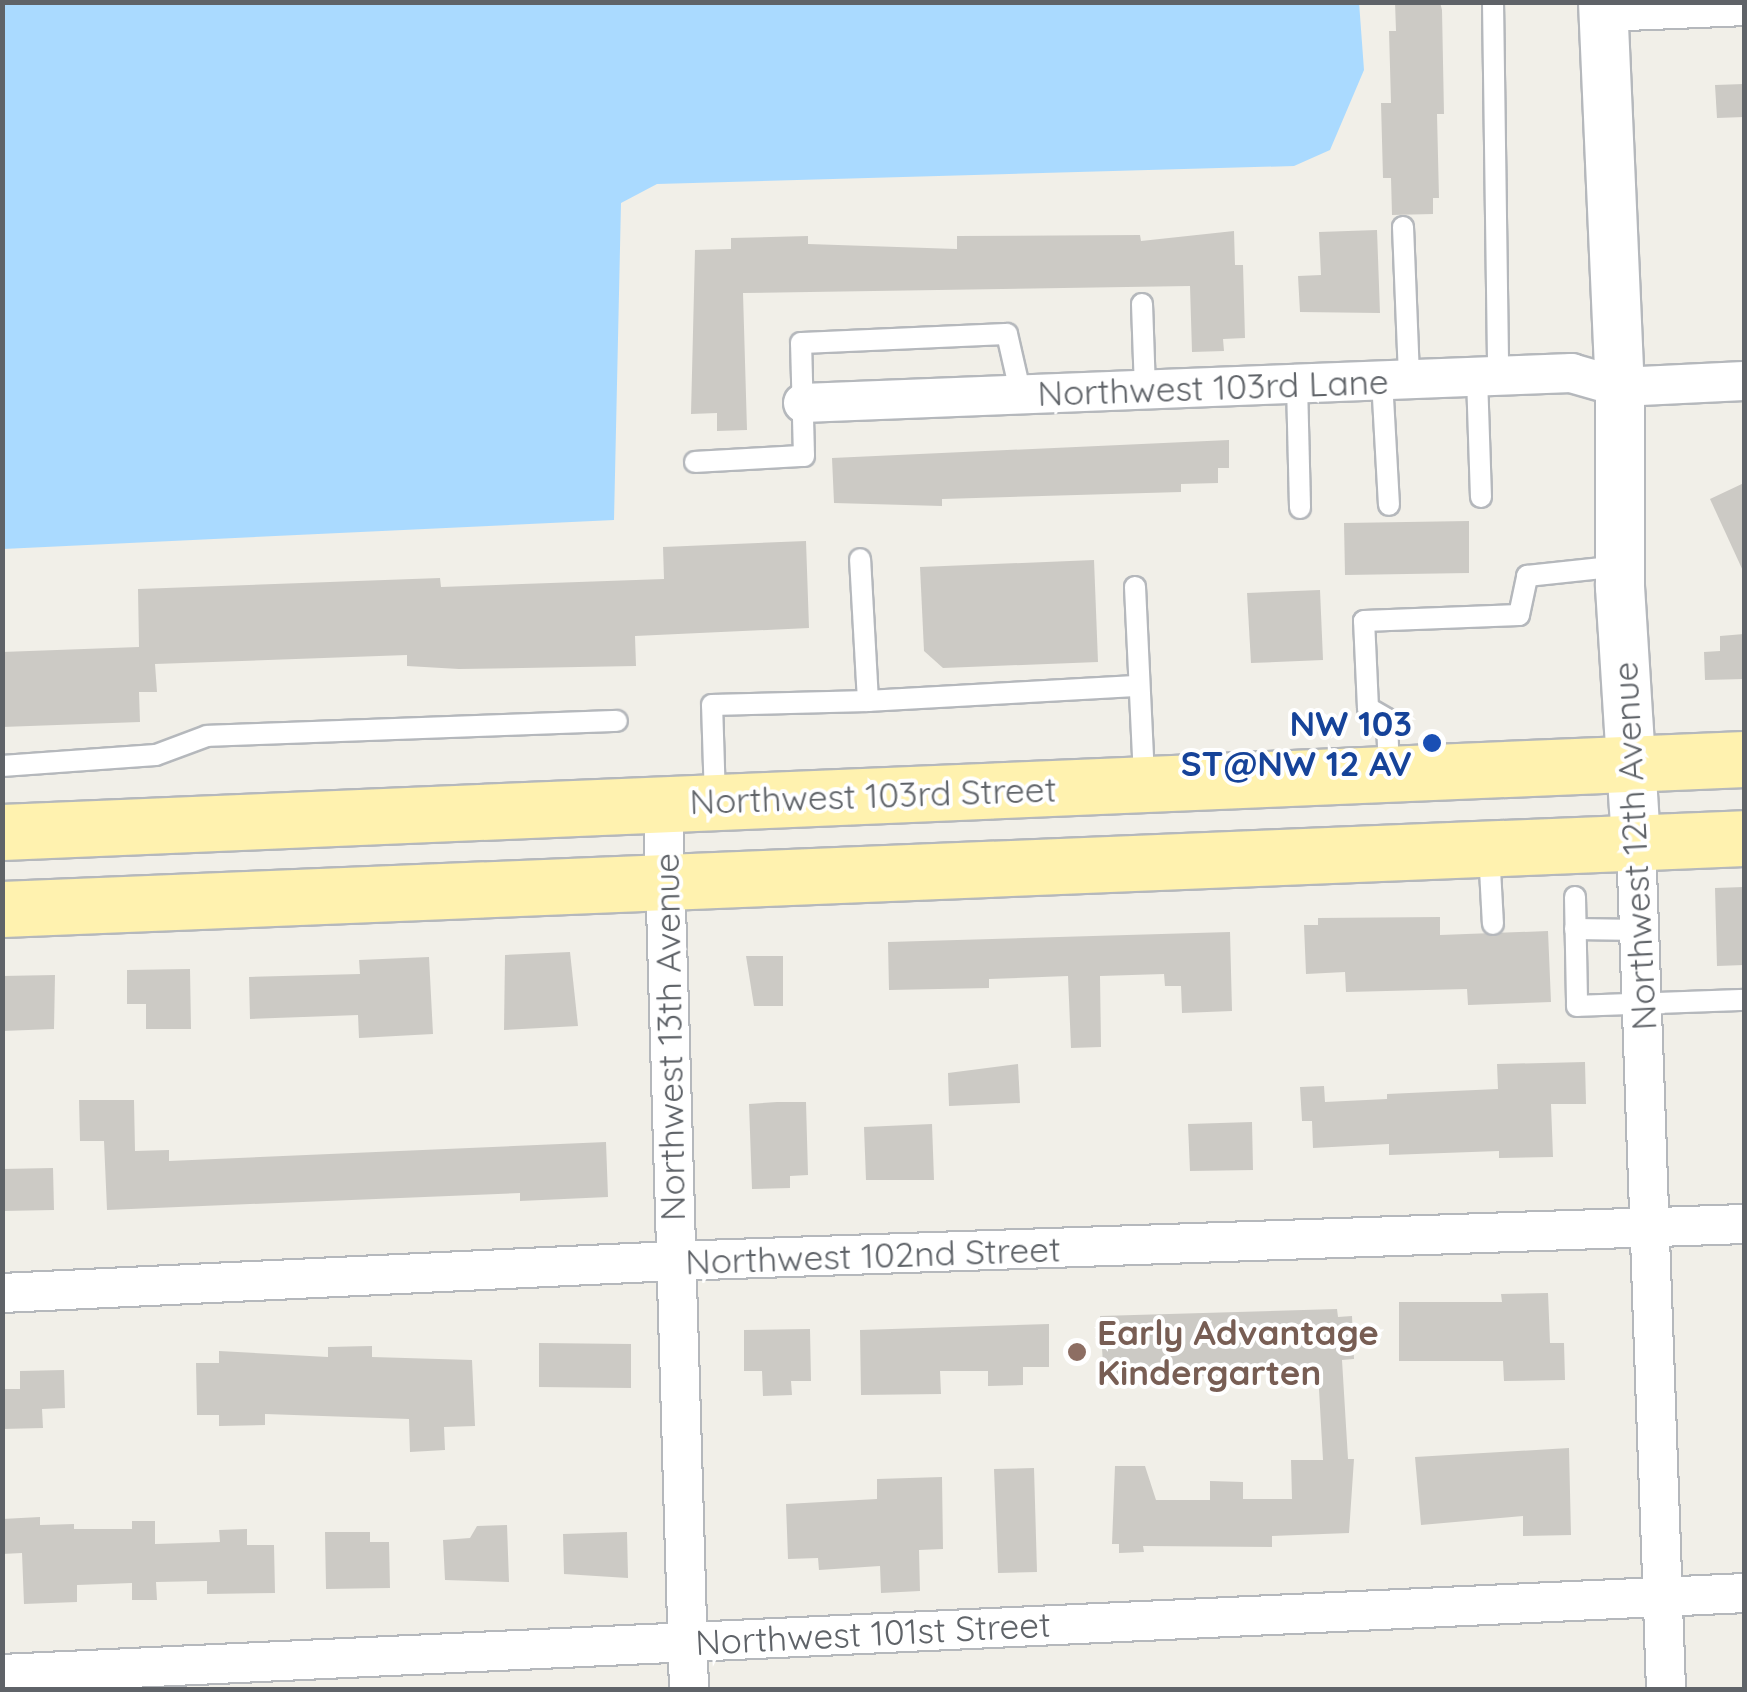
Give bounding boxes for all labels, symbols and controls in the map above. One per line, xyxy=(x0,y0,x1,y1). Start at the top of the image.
street label: Northwest 103rd Lane xyxy=(1037,360,1389,414)
street label: Northwest 12th Avenue xyxy=(1603,661,1665,1031)
place label: NW 103 ST@NW 12 AV xyxy=(1181,702,1412,784)
marker: NW 103 ST@NW 12 AV xyxy=(1421,732,1443,754)
street label: Northwest 103rd Street xyxy=(689,768,1057,822)
street label: Northwest 13th Avenue xyxy=(645,853,693,1221)
street label: Northwest 102nd Street xyxy=(685,1227,1061,1283)
place label: Early Advantage Kindergarten xyxy=(1097,1311,1379,1393)
marker: Early Advantage Kindergarten xyxy=(1066,1341,1088,1363)
street label: Northwest 101st Street xyxy=(694,1603,1052,1663)

